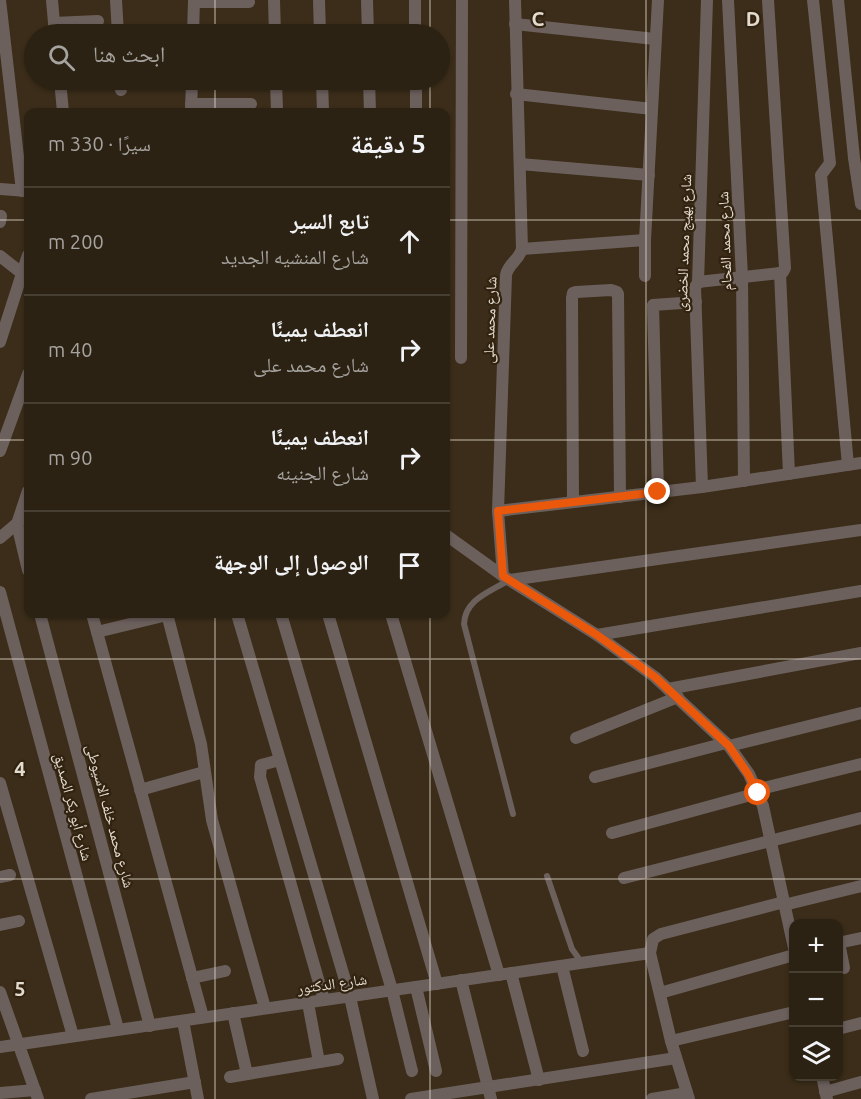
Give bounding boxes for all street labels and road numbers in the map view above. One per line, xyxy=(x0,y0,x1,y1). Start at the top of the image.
street label: شارع بهيج محمد الخضرى xyxy=(673,174,696,312)
street label: شارع محمد الفحام xyxy=(714,191,737,291)
street label: شارع محمد على xyxy=(479,276,502,364)
street label: شارع محمد خلف الاسيوطى xyxy=(81,742,138,890)
street label: شارع أبو بكر الصديق xyxy=(49,751,96,863)
street label: شارع الدكتور xyxy=(295,970,368,999)

